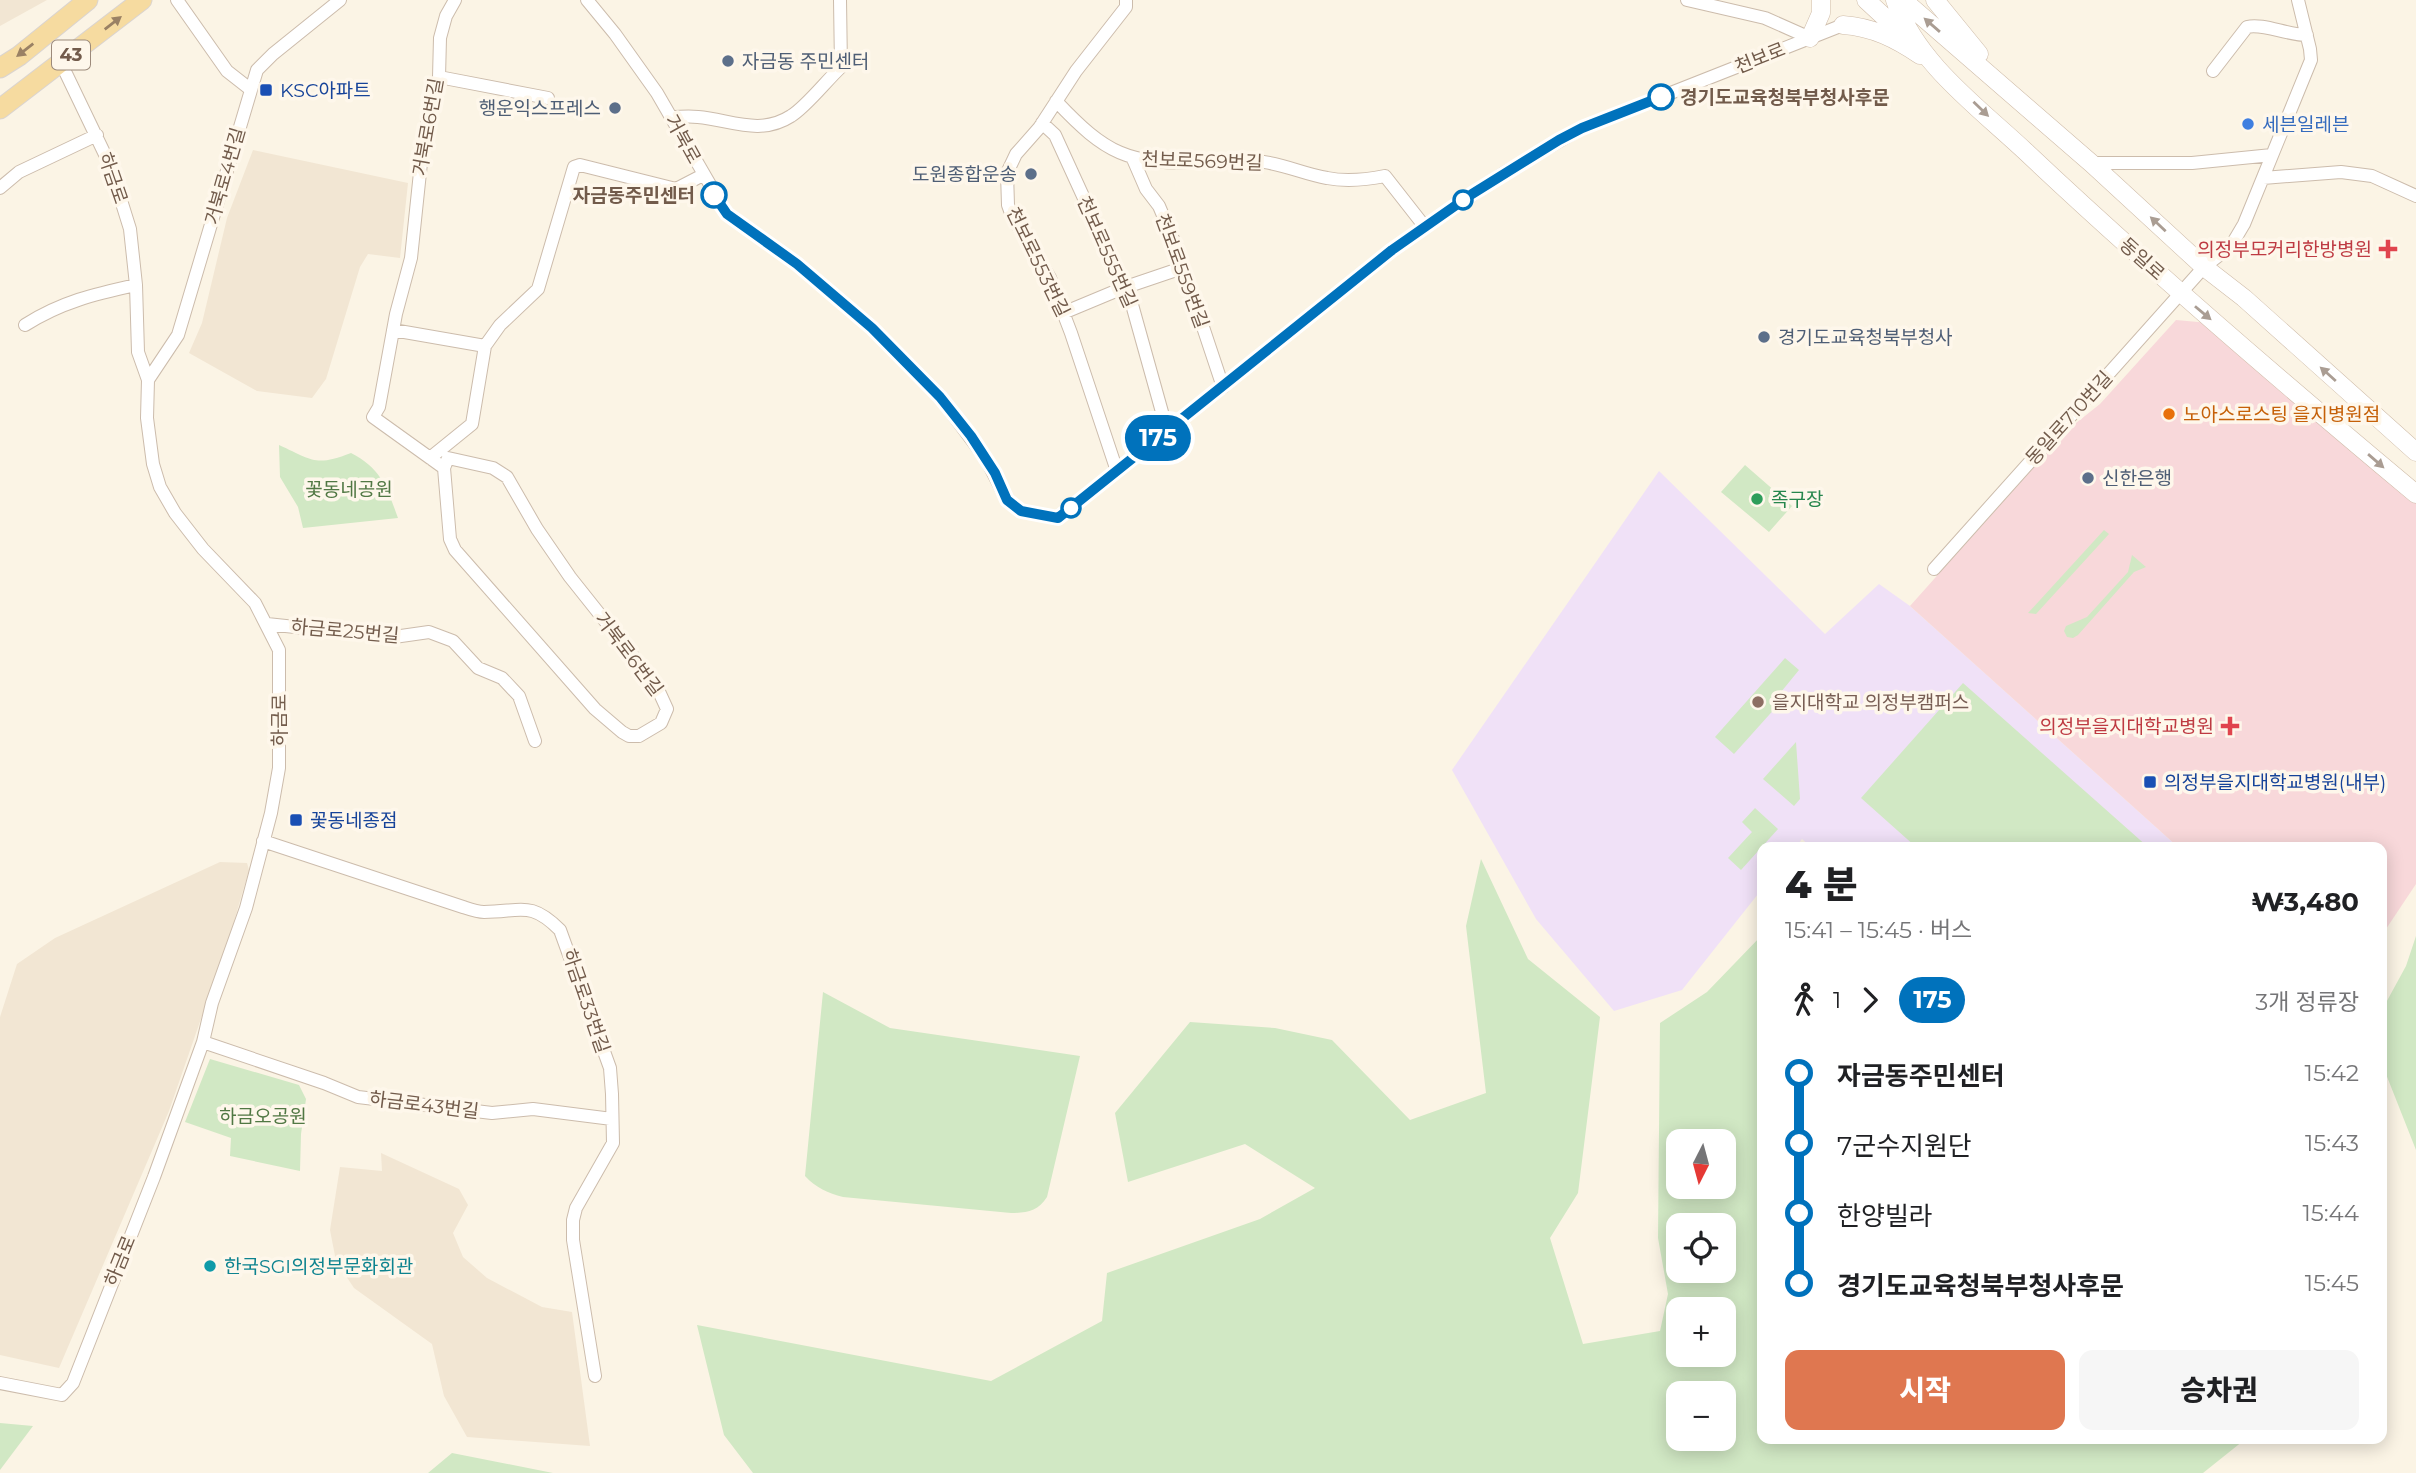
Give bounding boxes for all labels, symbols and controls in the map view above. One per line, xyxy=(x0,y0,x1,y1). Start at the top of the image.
one-way arrow xyxy=(103,15,121,30)
one-way arrow xyxy=(1923,18,1940,33)
street label: 천보로 xyxy=(1731,38,1789,78)
road number: 43 xyxy=(52,40,90,70)
one-way arrow xyxy=(17,42,34,57)
place label: 자금동 주민센터 xyxy=(742,50,869,73)
marker: 자금동 주민센터 xyxy=(720,53,736,69)
street label: 거북로6번길 xyxy=(408,76,448,178)
place label: KSC아파트 xyxy=(280,79,371,102)
marker: KSC아파트 xyxy=(258,82,274,98)
marker: 경기도교육청북부청사후문 xyxy=(1648,84,1674,110)
place label: 경기도교육청북부청사후문 xyxy=(1680,86,1890,109)
place label: 행운익스프레스 xyxy=(479,97,601,120)
marker: 행운익스프레스 xyxy=(607,100,623,116)
one-way arrow xyxy=(1972,101,1989,117)
street label: 거북로 xyxy=(660,110,706,168)
place label: 세븐일레븐 xyxy=(2262,113,2349,136)
marker: 세븐일레븐 xyxy=(2240,116,2256,132)
street label: 거북로4번길 xyxy=(200,125,250,227)
street label: 천보로569번길 xyxy=(1141,147,1263,175)
street label: 하금로 xyxy=(94,149,132,207)
place label: 도원종합운송 xyxy=(912,163,1017,186)
marker: 도원종합운송 xyxy=(1023,166,1039,182)
marker: 자금동주민센터 xyxy=(701,182,727,208)
place label: 자금동주민센터 xyxy=(573,184,695,207)
unlabelled marker xyxy=(1453,190,1473,210)
street label: 천보로555번길 xyxy=(1072,193,1142,311)
street label: 천보로553번길 xyxy=(1001,203,1075,321)
street label: 천보로559번길 xyxy=(1151,211,1213,331)
one-way arrow xyxy=(2149,217,2166,232)
street label: 동일로 xyxy=(2115,233,2169,285)
place label: 의정부모커리한방병원 xyxy=(2197,238,2372,261)
marker: 의정부모커리한방병원 xyxy=(2378,239,2398,259)
one-way arrow xyxy=(2194,305,2212,320)
place label: 경기도교육청북부청사 xyxy=(1778,326,1953,349)
marker: 경기도교육청북부청사 xyxy=(1756,329,1772,345)
street label: 동일로710번길 xyxy=(2021,366,2117,470)
one-way arrow xyxy=(2320,367,2337,382)
place label: 노아스로스팅 을지병원점 xyxy=(2183,403,2380,426)
marker: 노아스로스팅 을지병원점 xyxy=(2161,406,2177,422)
line badge: 175 xyxy=(1118,415,1198,461)
text: 175 xyxy=(1139,423,1177,452)
one-way arrow xyxy=(2367,453,2385,469)
place label: 신한은행 xyxy=(2102,467,2172,490)
marker: 신한은행 xyxy=(2080,470,2096,486)
park label: 꽃동네공원 xyxy=(305,478,393,501)
place label: 족구장 xyxy=(1771,488,1823,511)
marker: 족구장 xyxy=(1749,491,1765,507)
unlabelled marker xyxy=(1061,498,1081,518)
street label: 거북로6번길 xyxy=(590,608,668,700)
street label: 하금로25번길 xyxy=(290,615,400,647)
place label: 을지대학교 의정부캠퍼스 xyxy=(1772,691,1969,714)
street label: 하금로 xyxy=(268,694,291,746)
marker: 을지대학교 의정부캠퍼스 xyxy=(1750,694,1766,710)
place label: 의정부을지대학교병원 xyxy=(2039,715,2214,738)
marker: 의정부을지대학교병원 xyxy=(2220,716,2240,736)
place label: 의정부을지대학교병원(내부) xyxy=(2164,771,2386,794)
marker: 의정부을지대학교병원(내부) xyxy=(2142,774,2158,790)
place label: 꽃동네종점 xyxy=(310,809,397,832)
marker: 꽃동네종점 xyxy=(288,812,304,828)
text: 4 분 xyxy=(1785,861,1858,908)
text: ₩3,480 xyxy=(2251,886,2359,918)
text: 15:41 – 15:45 · 버스 xyxy=(1785,916,1972,944)
street label: 하금로33번길 xyxy=(557,946,615,1056)
icon: walk xyxy=(1785,981,1823,1019)
icon: forward xyxy=(1851,981,1889,1019)
text: 175 xyxy=(1913,985,1951,1014)
text: 1 xyxy=(1833,986,1841,1014)
text: 3개 정류장 xyxy=(2255,988,2359,1016)
text: 15:42 xyxy=(2305,1059,2359,1087)
text: 자금동주민센터 xyxy=(1837,1060,2004,1092)
street label: 하금로43번길 xyxy=(368,1087,480,1123)
park label: 하금오공원 xyxy=(219,1105,307,1128)
north arrow xyxy=(1666,1129,1736,1199)
map controls xyxy=(1666,1129,1736,1451)
text: 15:43 xyxy=(2305,1129,2359,1157)
text: 7군수지원단 xyxy=(1837,1130,1972,1162)
text: 15:44 xyxy=(2302,1199,2359,1227)
text: 한양빌라 xyxy=(1837,1200,1933,1232)
button: locate xyxy=(1666,1213,1736,1283)
street label: 하금로 xyxy=(100,1232,140,1290)
place label: 한국SGI의정부문화회관 xyxy=(224,1255,413,1278)
marker: 한국SGI의정부문화회관 xyxy=(202,1258,218,1274)
text: 15:45 xyxy=(2305,1269,2359,1297)
text: 경기도교육청북부청사후문 xyxy=(1837,1270,2124,1302)
button: + xyxy=(1666,1297,1736,1367)
button: 시작 xyxy=(1785,1350,2065,1430)
button: 승차권 xyxy=(2079,1350,2359,1430)
button: − xyxy=(1666,1381,1736,1451)

